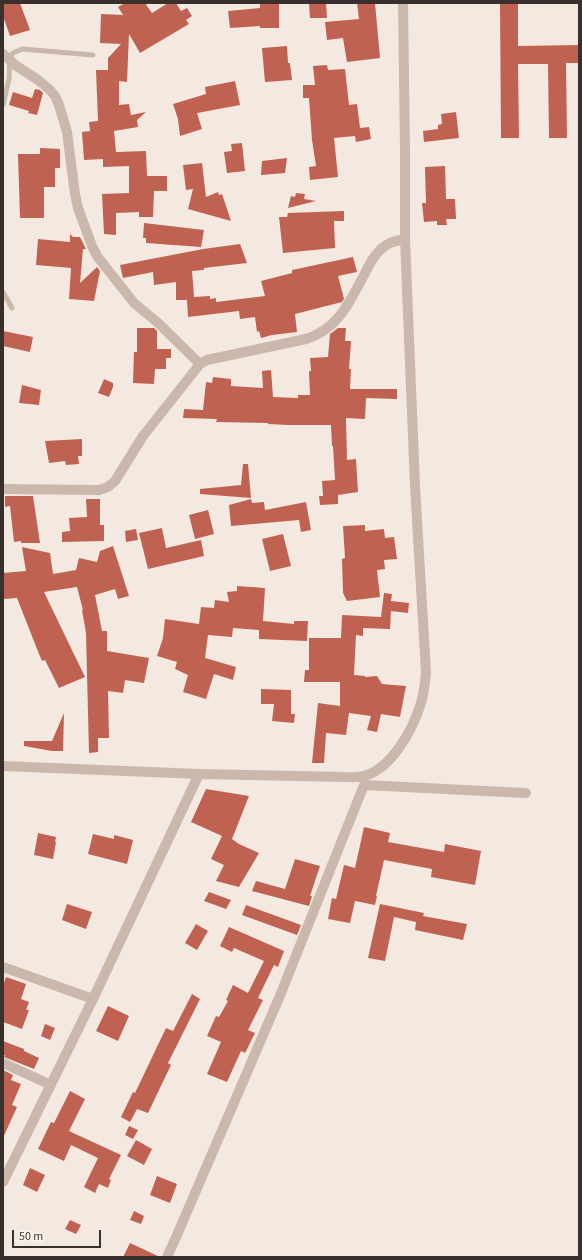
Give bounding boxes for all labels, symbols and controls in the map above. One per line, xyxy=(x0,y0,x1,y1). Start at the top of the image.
scale bar xyxy=(14,1222,103,1248)
text: 50 m xyxy=(19,1228,43,1245)

